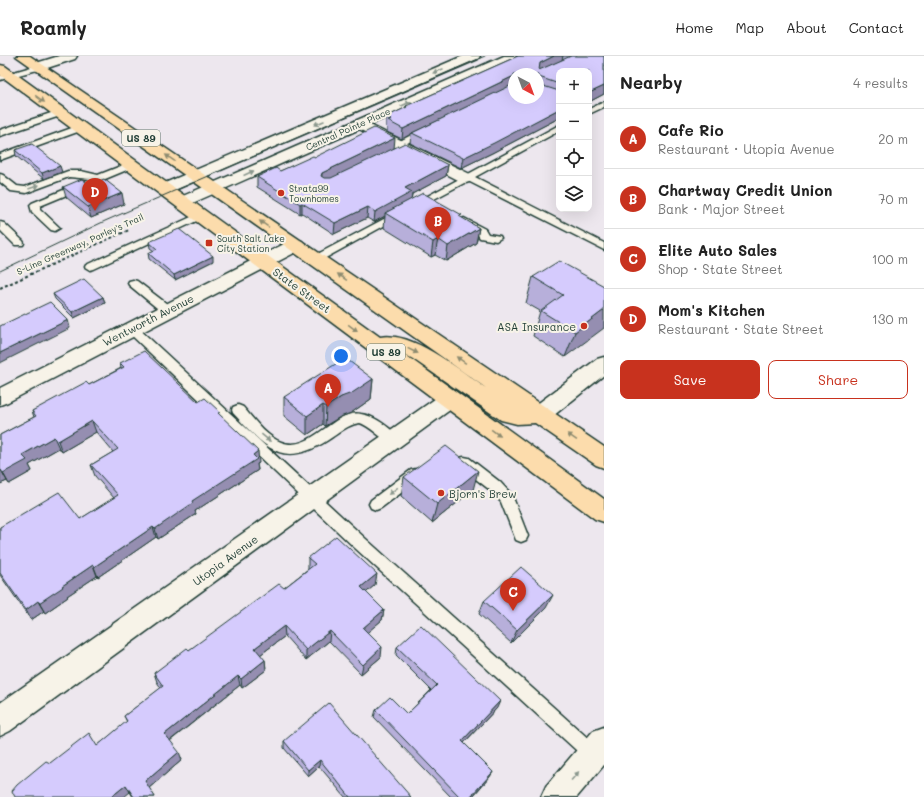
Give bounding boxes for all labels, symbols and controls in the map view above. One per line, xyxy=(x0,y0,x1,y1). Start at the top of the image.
text: Roamly xyxy=(20,15,87,40)
text: Home xyxy=(675,18,713,37)
text: Map xyxy=(735,18,764,37)
text: About xyxy=(786,18,827,37)
text: Contact xyxy=(849,18,904,37)
one-way arrow xyxy=(432,68,444,75)
north arrow xyxy=(508,68,544,104)
map controls xyxy=(556,68,592,212)
button: + xyxy=(556,68,592,104)
text: Nearby xyxy=(620,71,682,93)
text: 4 results xyxy=(853,74,908,91)
one-way arrow xyxy=(35,95,46,103)
one-way arrow xyxy=(401,100,413,106)
button: − xyxy=(556,104,592,140)
street label: Central Pointe Place xyxy=(304,105,392,153)
one-way arrow xyxy=(313,120,324,126)
text: Cafe Rio xyxy=(658,120,724,140)
road number: US 89 xyxy=(122,130,160,146)
text: A xyxy=(628,130,638,147)
text: 20 m xyxy=(878,130,908,147)
button: locate xyxy=(556,140,592,176)
text: Restaurant · Utopia Avenue xyxy=(658,140,835,157)
one-way arrow xyxy=(164,154,175,162)
one-way arrow xyxy=(243,170,255,176)
button: layers xyxy=(556,176,592,212)
pin: D xyxy=(82,178,108,211)
text: Chartway Credit Union xyxy=(658,180,832,200)
place label: Strata99 Townhomes xyxy=(289,183,339,204)
one-way arrow xyxy=(28,184,40,190)
marker: Strata99 Townhomes xyxy=(276,188,286,198)
text: B xyxy=(629,190,637,207)
text: 70 m xyxy=(878,190,908,207)
text: Bank · Major Street xyxy=(658,200,785,217)
pin: B xyxy=(425,207,451,240)
street label: S-Line Greenway, Parley's Trail xyxy=(15,211,145,277)
one-way arrow xyxy=(259,220,269,228)
place label: South Salt Lake City Station xyxy=(217,233,285,254)
marker: South Salt Lake City Station xyxy=(204,238,214,248)
text: Elite Auto Sales xyxy=(658,240,777,260)
text: C xyxy=(628,250,638,267)
text: 100 m xyxy=(872,250,908,267)
text: Shop · State Street xyxy=(658,260,783,277)
street label: State Street xyxy=(270,264,334,316)
one-way arrow xyxy=(337,273,348,281)
street label: Wentworth Avenue xyxy=(100,290,196,350)
text: Mom's Kitchen xyxy=(658,300,765,320)
text: D xyxy=(628,310,638,327)
text: 130 m xyxy=(872,310,908,327)
place label: ASA Insurance xyxy=(497,319,576,334)
text: Restaurant · State Street xyxy=(658,320,824,337)
marker: ASA Insurance xyxy=(579,321,589,331)
one-way arrow xyxy=(348,324,359,332)
road number: US 89 xyxy=(367,344,405,360)
your location xyxy=(331,346,351,366)
one-way arrow xyxy=(408,348,419,354)
one-way arrow xyxy=(456,356,466,364)
button: Save xyxy=(620,360,760,399)
button: Share xyxy=(768,360,908,399)
pin: A xyxy=(315,374,341,407)
one-way arrow xyxy=(491,429,502,437)
one-way arrow xyxy=(260,433,271,442)
one-way arrow xyxy=(567,433,577,441)
place label: Bjorn's Brew xyxy=(449,486,517,501)
one-way arrow xyxy=(388,487,399,495)
marker: Bjorn's Brew xyxy=(436,488,446,498)
street label: Utopia Avenue xyxy=(189,531,261,589)
pin: C xyxy=(500,578,526,611)
one-way arrow xyxy=(571,770,580,781)

